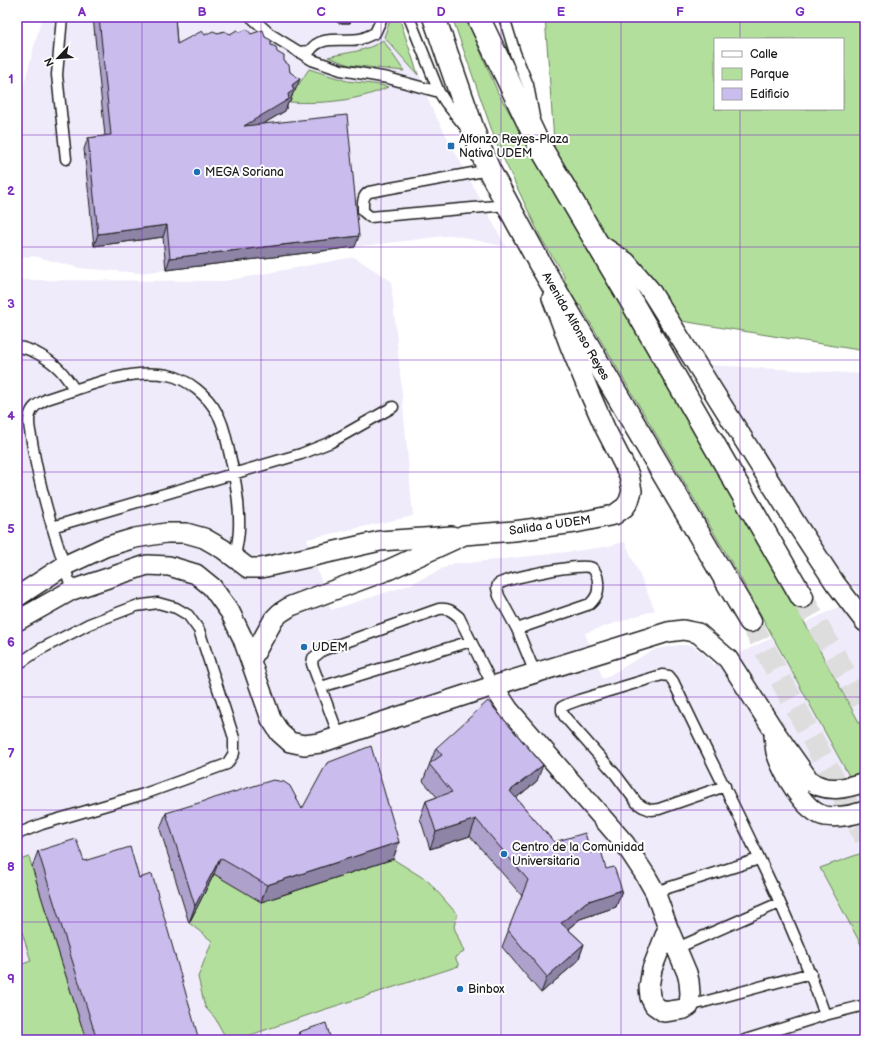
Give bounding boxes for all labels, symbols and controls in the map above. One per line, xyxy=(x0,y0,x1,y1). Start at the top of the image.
text: A xyxy=(77,4,86,20)
text: B xyxy=(197,4,207,20)
text: C xyxy=(316,4,326,20)
text: D xyxy=(436,4,446,20)
text: E xyxy=(557,4,566,20)
text: F xyxy=(676,4,684,20)
text: G xyxy=(795,4,805,20)
north arrow xyxy=(38,38,78,78)
legend xyxy=(714,38,844,110)
text: Calle xyxy=(750,47,778,62)
text: N xyxy=(42,56,57,69)
text: Parque xyxy=(750,67,789,82)
text: 1 xyxy=(8,71,14,87)
text: Edificio xyxy=(750,87,790,102)
place label: Alfonzo Reyes-Plaza Nativa UDEM xyxy=(459,132,569,161)
marker: Alfonzo Reyes-Plaza Nativa UDEM xyxy=(446,141,456,151)
place label: MEGA Soriana xyxy=(205,165,284,180)
marker: MEGA Soriana xyxy=(192,167,202,177)
text: 2 xyxy=(7,183,15,199)
street label: Avenida Alfonso Reyes xyxy=(538,270,613,383)
text: 3 xyxy=(7,296,15,312)
text: 4 xyxy=(7,408,15,424)
street label: Salida a UDEM xyxy=(508,512,592,539)
text: 5 xyxy=(7,521,15,537)
text: 6 xyxy=(7,634,15,650)
place label: UDEM xyxy=(312,640,348,655)
marker: UDEM xyxy=(299,642,309,652)
text: 7 xyxy=(7,746,15,762)
place label: Centro de la Comunidad Universitaria xyxy=(512,840,644,869)
marker: Centro de la Comunidad Universitaria xyxy=(499,849,509,859)
text: 8 xyxy=(7,859,15,875)
text: 9 xyxy=(7,971,15,987)
place label: Binbox xyxy=(468,982,505,997)
marker: Binbox xyxy=(455,984,465,994)

